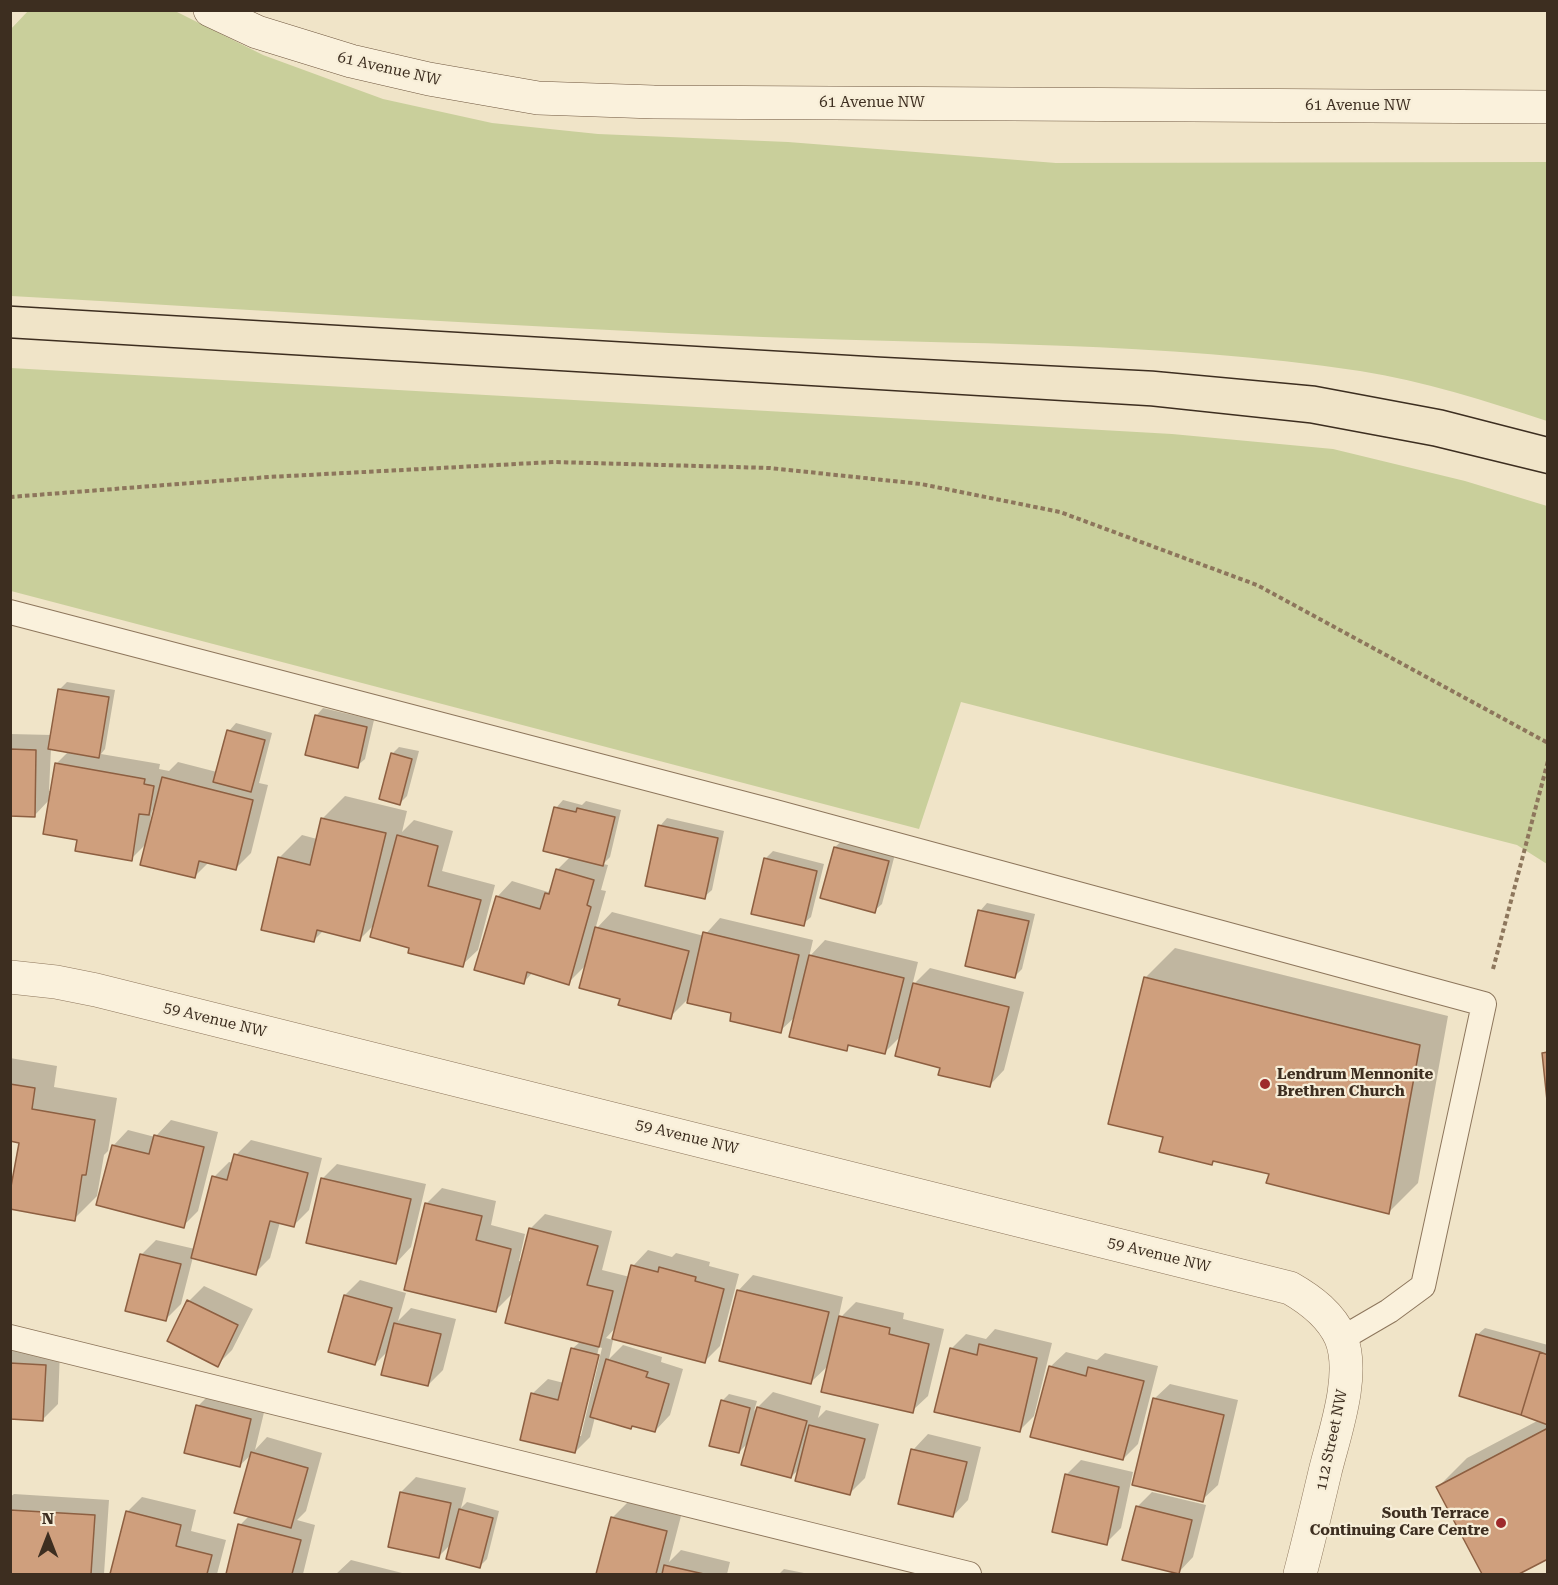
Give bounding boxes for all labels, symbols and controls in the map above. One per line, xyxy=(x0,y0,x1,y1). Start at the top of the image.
street label: 61 Avenue NW xyxy=(336,48,442,90)
street label: 61 Avenue NW xyxy=(819,94,925,112)
street label: 61 Avenue NW xyxy=(1305,97,1411,115)
street label: 59 Avenue NW xyxy=(162,999,268,1041)
place label: Lendrum Mennonite Brethren Church xyxy=(1277,1066,1433,1101)
marker: Lendrum Mennonite Brethren Church xyxy=(1258,1077,1272,1091)
street label: 59 Avenue NW xyxy=(634,1116,740,1158)
street label: 59 Avenue NW xyxy=(1106,1234,1212,1276)
street label: 112 Street NW xyxy=(1312,1388,1352,1492)
place label: South Terrace Continuing Care Centre xyxy=(1310,1505,1489,1540)
north arrow xyxy=(18,1507,78,1567)
text: N xyxy=(42,1509,54,1528)
marker: South Terrace Continuing Care Centre xyxy=(1494,1516,1508,1530)

